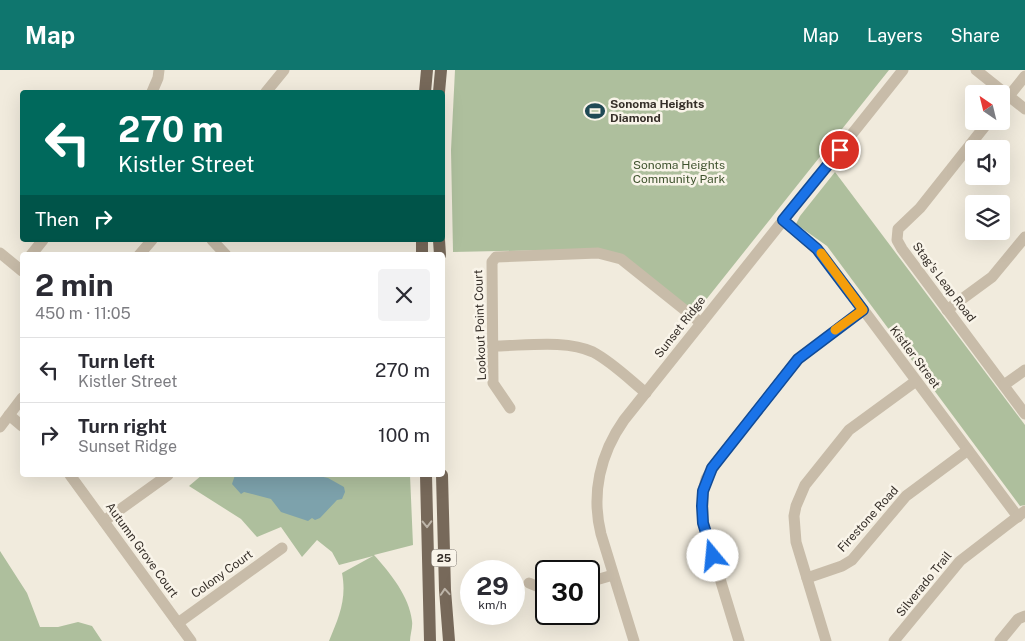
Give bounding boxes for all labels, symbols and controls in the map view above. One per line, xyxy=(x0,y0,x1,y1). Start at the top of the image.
text: Map xyxy=(25,21,75,49)
text: Map xyxy=(803,25,839,46)
text: Layers xyxy=(867,25,923,46)
text: Share xyxy=(951,25,1000,46)
north arrow xyxy=(965,85,1010,130)
map controls xyxy=(965,85,1010,240)
place label: Sonoma Heights Diamond xyxy=(610,97,704,125)
sports icon: Sonoma Heights Diamond xyxy=(584,100,606,122)
text: 270 m xyxy=(118,109,224,150)
icon: left xyxy=(35,110,100,175)
pin xyxy=(819,129,861,171)
icon: arrive xyxy=(826,136,854,164)
button: sound xyxy=(965,140,1010,185)
text: Kistler Street xyxy=(118,151,255,177)
park label: Sonoma Heights Community Park xyxy=(633,158,725,186)
button: layers xyxy=(965,195,1010,240)
icon: right xyxy=(89,205,117,233)
text: Then xyxy=(35,208,79,230)
street label: Stag's Leap Road xyxy=(910,239,978,325)
text: 2 min xyxy=(35,267,114,303)
button: close xyxy=(378,269,430,321)
street label: Lookout Point Court xyxy=(471,269,489,381)
street label: Sunset Ridge xyxy=(652,293,709,361)
text: 450 m · 11:05 xyxy=(35,304,131,323)
street label: Kistler Street xyxy=(887,323,943,391)
text: Turn left xyxy=(78,350,155,372)
icon: left xyxy=(35,356,63,384)
text: 270 m xyxy=(375,359,430,381)
text: Kistler Street xyxy=(78,372,177,391)
text: Turn right xyxy=(78,415,167,437)
icon: right xyxy=(35,421,63,449)
text: 100 m xyxy=(378,424,430,446)
text: Sunset Ridge xyxy=(78,437,177,456)
street label: Firestone Road xyxy=(835,483,901,555)
street label: Autumn Grove Court xyxy=(103,500,181,601)
one-way arrow xyxy=(422,520,432,528)
position arrow xyxy=(686,529,738,581)
street label: Colony Court xyxy=(189,547,256,601)
street label: Silverado Trail xyxy=(894,548,955,619)
road number: 25 xyxy=(432,549,456,566)
speed limit sign: 30 xyxy=(535,560,600,625)
text: 29 xyxy=(476,571,509,601)
one-way arrow xyxy=(440,588,451,596)
text: km/h xyxy=(478,598,507,612)

